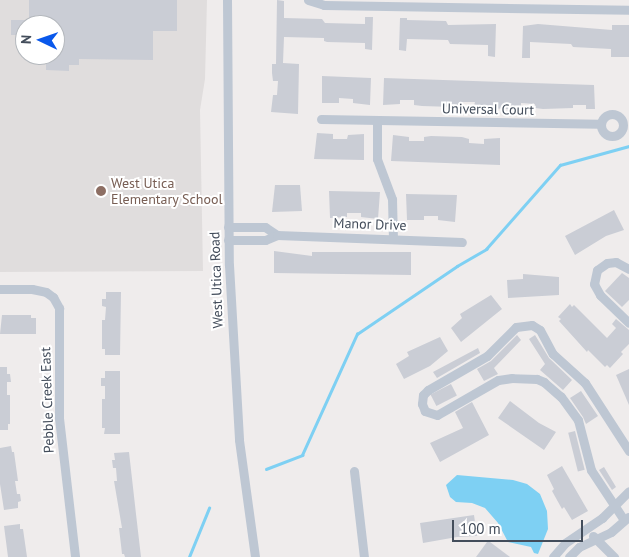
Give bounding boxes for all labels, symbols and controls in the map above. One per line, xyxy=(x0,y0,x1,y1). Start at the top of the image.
north arrow xyxy=(15,15,65,65)
text: N xyxy=(17,34,35,44)
street label: Universal Court xyxy=(442,100,534,118)
place label: West Utica Elementary School xyxy=(111,175,223,208)
marker: West Utica Elementary School xyxy=(95,185,107,197)
street label: Manor Drive xyxy=(333,214,407,234)
street label: West Utica Road xyxy=(206,231,226,329)
street label: Pebble Creek East xyxy=(37,346,57,454)
scale bar xyxy=(454,510,585,542)
text: 100 m xyxy=(460,519,501,538)

